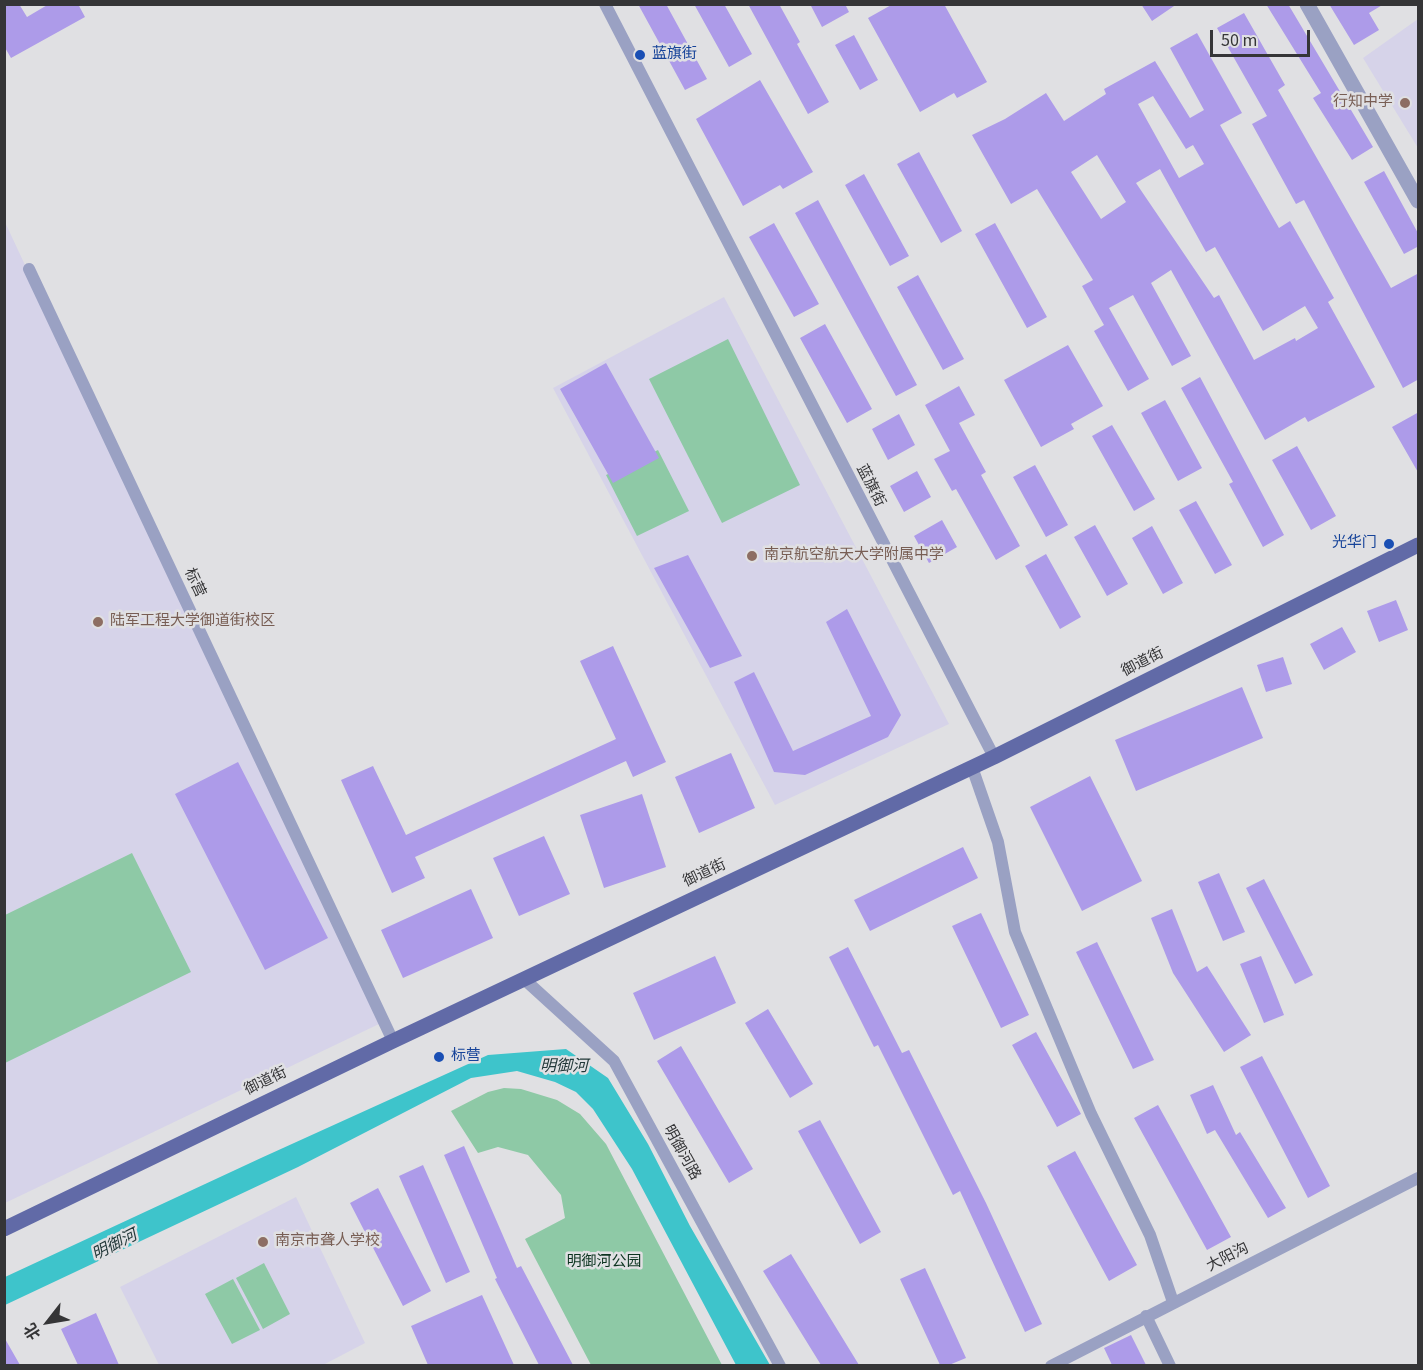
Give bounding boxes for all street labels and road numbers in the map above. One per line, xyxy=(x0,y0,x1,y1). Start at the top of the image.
street label: 蓝旗街 xyxy=(852,462,888,510)
street label: 标营 xyxy=(180,566,208,600)
street label: 御道街 xyxy=(1119,645,1167,681)
street label: 御道街 xyxy=(681,856,729,892)
street label: 御道街 xyxy=(242,1064,290,1100)
street label: 明御河路 xyxy=(659,1122,703,1184)
street label: 大阳沟 xyxy=(1204,1240,1252,1276)

